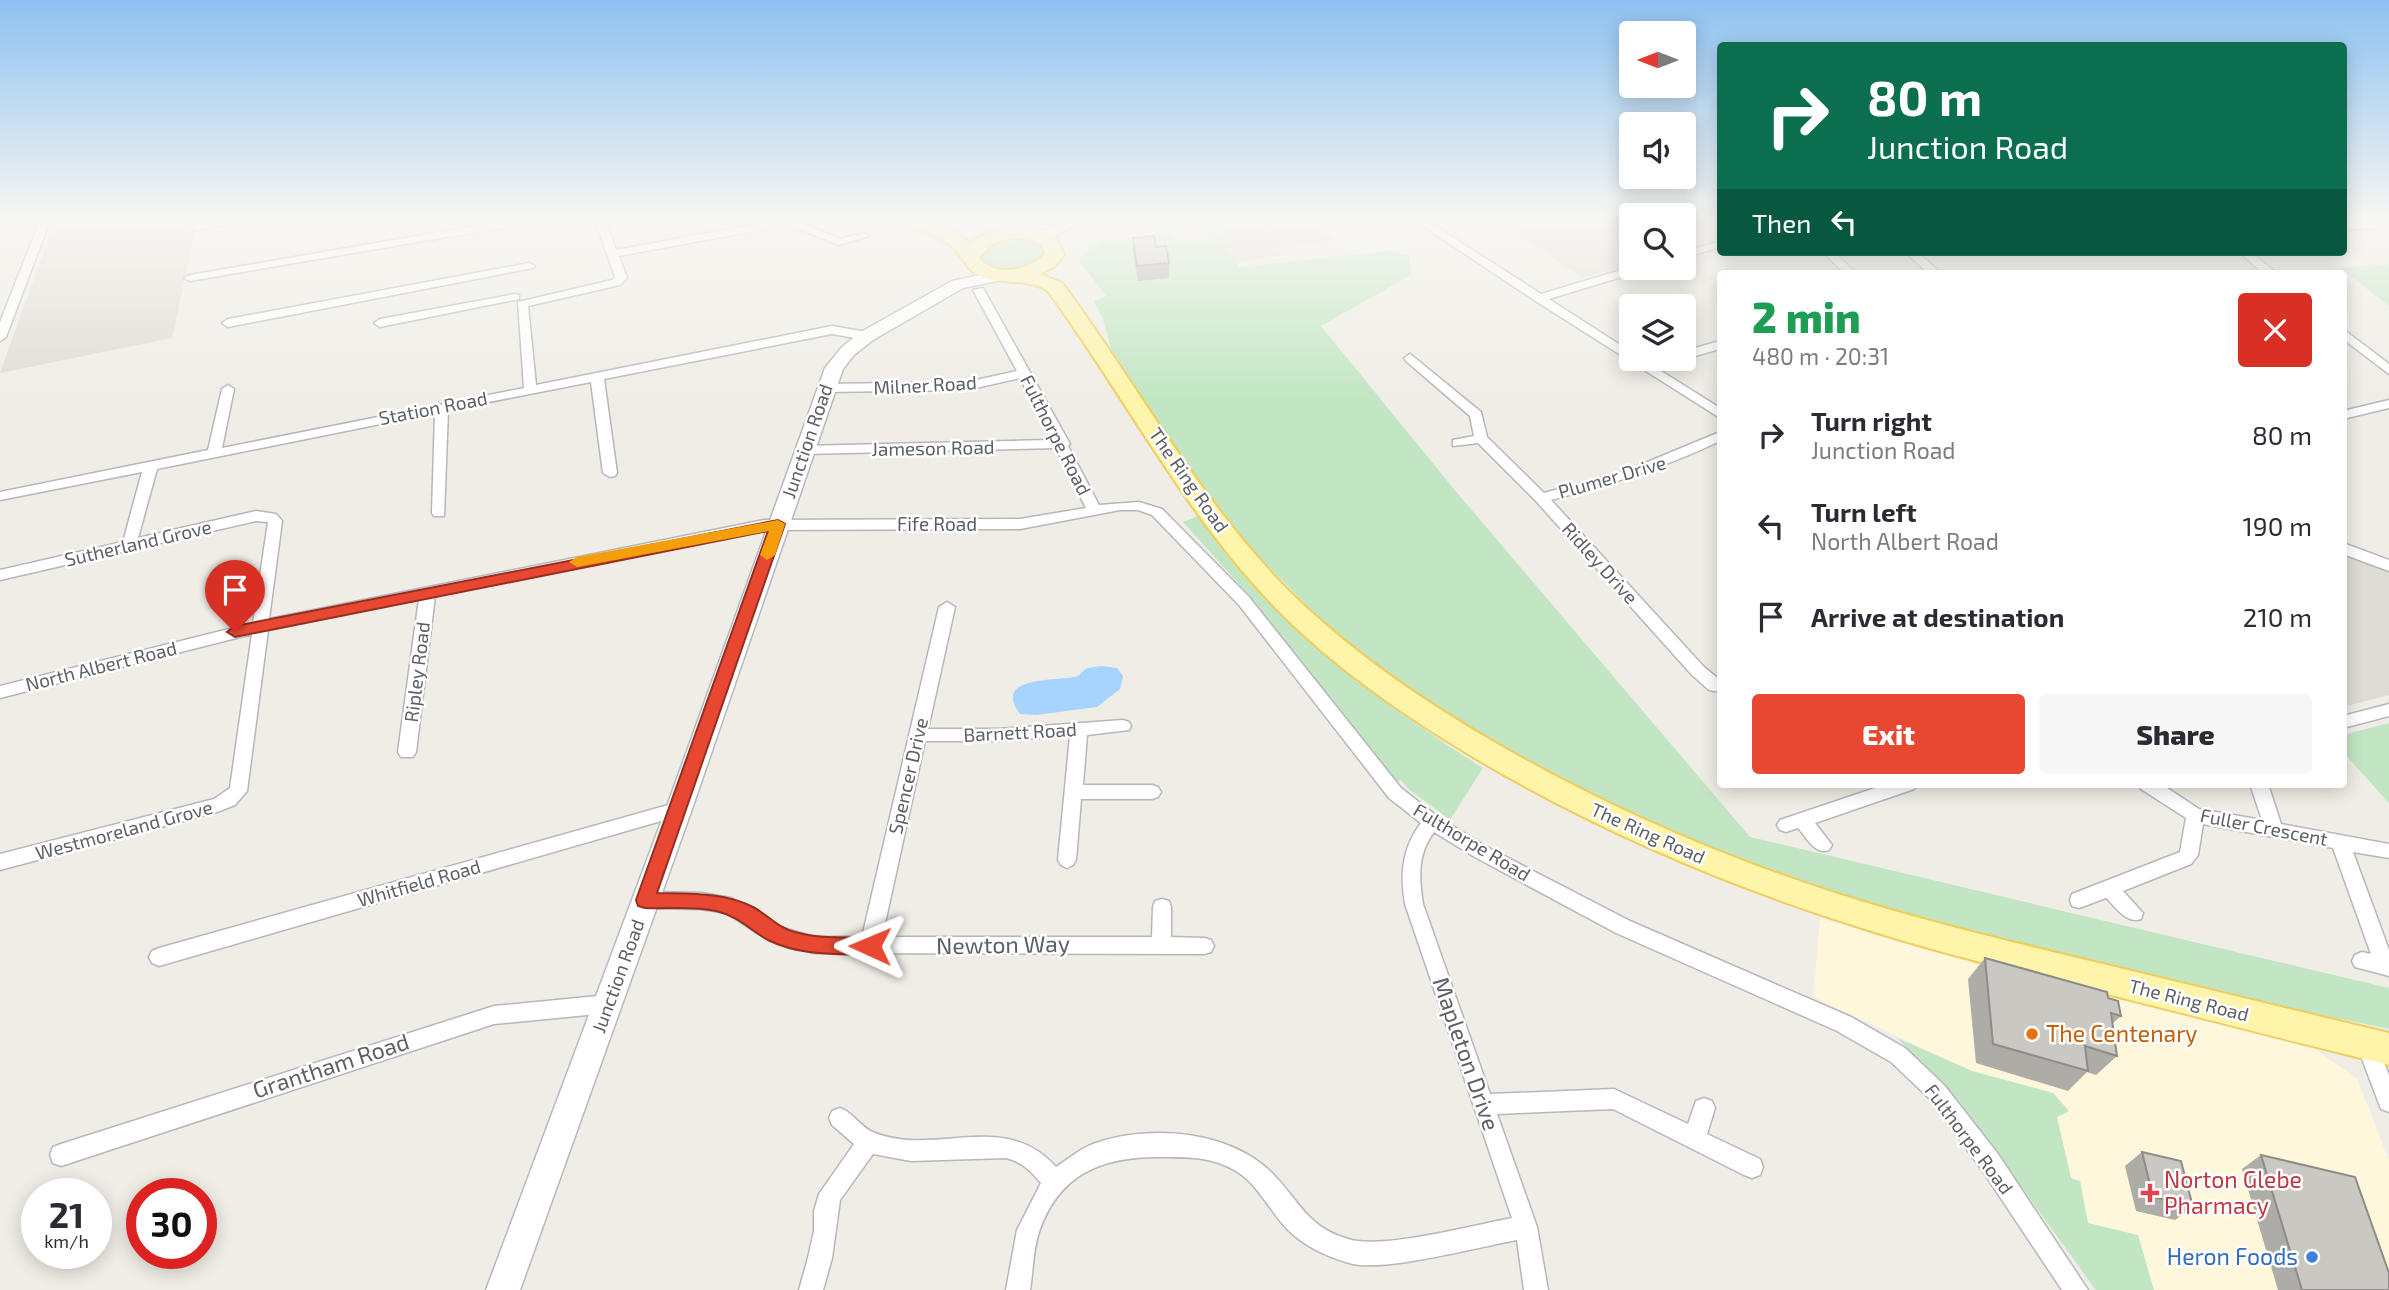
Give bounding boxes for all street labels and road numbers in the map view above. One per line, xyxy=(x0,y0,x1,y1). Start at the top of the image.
street label: Milner Road xyxy=(873,370,977,399)
street label: Fulthorpe Road xyxy=(1016,371,1097,499)
street label: Junction Road xyxy=(776,381,837,501)
street label: Station Road xyxy=(377,386,489,429)
street label: The Ring Road xyxy=(1145,423,1234,537)
street label: Jameson Road xyxy=(871,435,995,460)
street label: Plumer Drive xyxy=(1555,450,1668,503)
street label: Fife Road xyxy=(897,512,977,535)
street label: Sutherland Grove xyxy=(62,514,214,571)
street label: Ridley Drive xyxy=(1558,517,1643,608)
street label: Ripley Road xyxy=(399,620,434,723)
street label: North Albert Road xyxy=(23,636,179,695)
street label: Spencer Drive xyxy=(883,715,932,836)
street label: Barnett Road xyxy=(963,717,1077,746)
street label: Westmoreland Grove xyxy=(33,795,215,864)
street label: The Ring Road xyxy=(1588,797,1709,868)
street label: Fulthorpe Road xyxy=(1410,798,1535,885)
street label: Fuller Crescent xyxy=(2198,803,2330,850)
street label: Whitfield Road xyxy=(355,854,483,911)
street label: Junction Road xyxy=(586,916,649,1036)
street label: Newton Way xyxy=(936,929,1070,959)
street label: Mapleton Drive xyxy=(1428,973,1506,1134)
street label: The Ring Road xyxy=(2127,974,2251,1026)
street label: Grantham Road xyxy=(249,1027,412,1103)
street label: Fulthorpe Road xyxy=(1920,1079,2018,1198)

